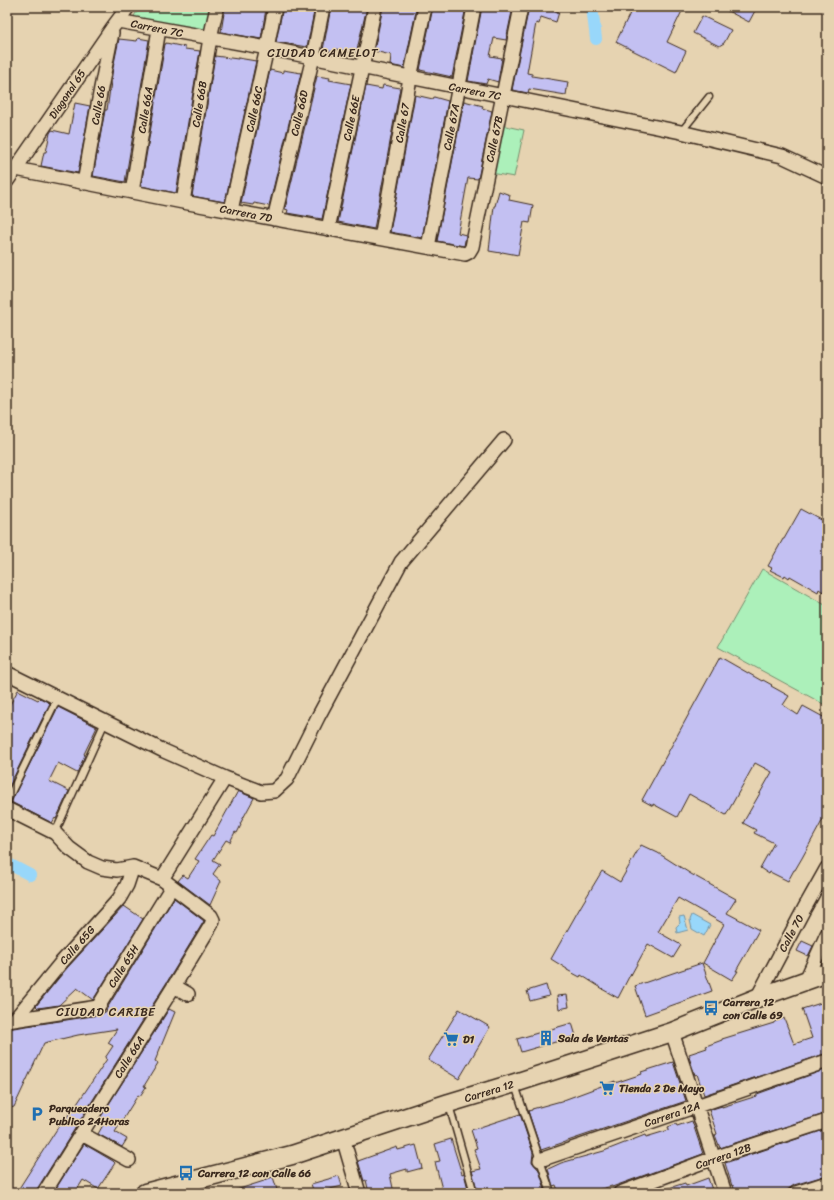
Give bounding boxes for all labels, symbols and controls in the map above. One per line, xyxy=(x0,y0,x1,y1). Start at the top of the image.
street label: Carrera 7C xyxy=(129,14,185,43)
district label: CIUDAD CAMELOT xyxy=(267,42,379,64)
street label: Diagonal 65 xyxy=(44,65,91,123)
street label: Carrera 7C xyxy=(447,77,503,106)
street label: Calle 66B xyxy=(186,80,213,129)
street label: Calle 66 xyxy=(86,84,111,126)
street label: Calle 66C xyxy=(240,84,269,134)
street label: Calle 66A xyxy=(132,85,159,135)
street label: Calle 66D xyxy=(285,88,314,138)
street label: Calle 66E xyxy=(337,93,366,142)
street label: Calle 67 xyxy=(390,101,415,144)
street label: Calle 67A xyxy=(438,102,465,152)
street label: Calle 67B xyxy=(480,114,509,164)
street label: Carrera 7D xyxy=(218,199,274,228)
street label: Calle 70 xyxy=(774,911,809,956)
street label: Calle 65G xyxy=(55,921,100,969)
street label: Calle 65H xyxy=(103,941,144,992)
place label: Carrera 12 con Calle 69 xyxy=(722,993,783,1025)
bus stop icon: Carrera 12 con Calle 69 xyxy=(702,999,720,1017)
district label: CIUDAD CARIBE xyxy=(56,1001,156,1023)
building icon: Sala de Ventas xyxy=(537,1029,555,1047)
place label: Sala de Ventas xyxy=(557,1029,630,1048)
supermarket icon: D1 xyxy=(442,1030,460,1048)
place label: D1 xyxy=(463,1030,475,1049)
street label: Calle 66A xyxy=(109,1032,150,1082)
street label: Carrera 12 xyxy=(462,1075,517,1108)
supermarket icon: Tienda 2 De Mayo xyxy=(598,1079,616,1097)
place label: Tienda 2 De Mayo xyxy=(619,1079,705,1098)
street label: Carrera 12A xyxy=(642,1096,703,1133)
place label: Parqueadero Publico 24Horas xyxy=(49,1099,130,1131)
parking icon: Parqueadero Publico 24Horas xyxy=(28,1105,46,1123)
street label: Carrera 12B xyxy=(693,1138,754,1175)
bus stop icon: Carrera 12 con Calle 66 xyxy=(177,1164,195,1182)
place label: Carrera 12 con Calle 66 xyxy=(197,1164,311,1183)

